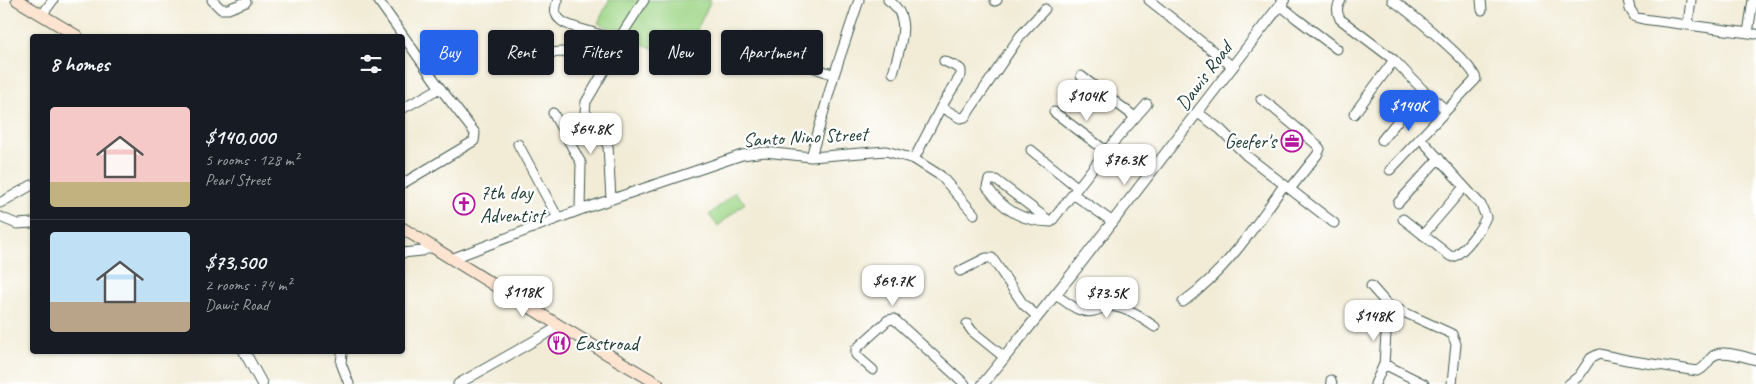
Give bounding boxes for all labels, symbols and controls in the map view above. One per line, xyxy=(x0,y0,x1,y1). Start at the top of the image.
chip: Buy xyxy=(420,30,478,75)
chip: Rent xyxy=(488,30,554,75)
chip: Filters xyxy=(564,30,639,75)
chip: New xyxy=(649,30,711,75)
chip: Apartment xyxy=(721,30,823,75)
street label: Dawis Road xyxy=(1170,34,1240,115)
icon: filters xyxy=(357,50,385,78)
text: 8 homes xyxy=(50,51,109,77)
pin: $104K xyxy=(1052,80,1122,122)
text: $104K xyxy=(1069,86,1105,106)
pin: $140K xyxy=(1374,90,1444,132)
text: $140K xyxy=(1391,96,1427,116)
pin: $64.8K xyxy=(550,112,632,155)
text: $64.8K xyxy=(571,119,611,139)
street label: Santo Nino Street xyxy=(742,121,871,153)
text: $140,000 xyxy=(205,124,275,150)
icon: home xyxy=(90,127,150,187)
place label: Geefer's xyxy=(1225,129,1278,154)
office icon: Geefer's xyxy=(1280,129,1304,153)
pin: $76.3K xyxy=(1084,144,1166,186)
text: 5 rooms · 128 m² xyxy=(205,150,299,170)
text: $76.3K xyxy=(1105,150,1145,170)
text: Pearl Street xyxy=(205,170,271,190)
place label: 7th day Adventist xyxy=(480,180,547,228)
church icon: 7th day Adventist xyxy=(452,192,476,216)
text: $73,500 xyxy=(205,249,265,275)
icon: home xyxy=(90,252,150,312)
pin: $69.7K xyxy=(852,264,934,307)
text: $69.7K xyxy=(873,271,913,291)
text: 2 rooms · 74 m² xyxy=(205,275,291,295)
pin: $118K xyxy=(488,276,558,318)
pin: $73.5K xyxy=(1066,276,1148,319)
text: $118K xyxy=(505,282,541,302)
text: $73.5K xyxy=(1087,283,1127,303)
text: Dawis Road xyxy=(205,295,269,315)
pin: $148K xyxy=(1339,300,1409,342)
text: $148K xyxy=(1356,306,1392,326)
restaurant icon: Eastroad xyxy=(547,331,571,355)
place label: Eastroad xyxy=(575,331,641,356)

